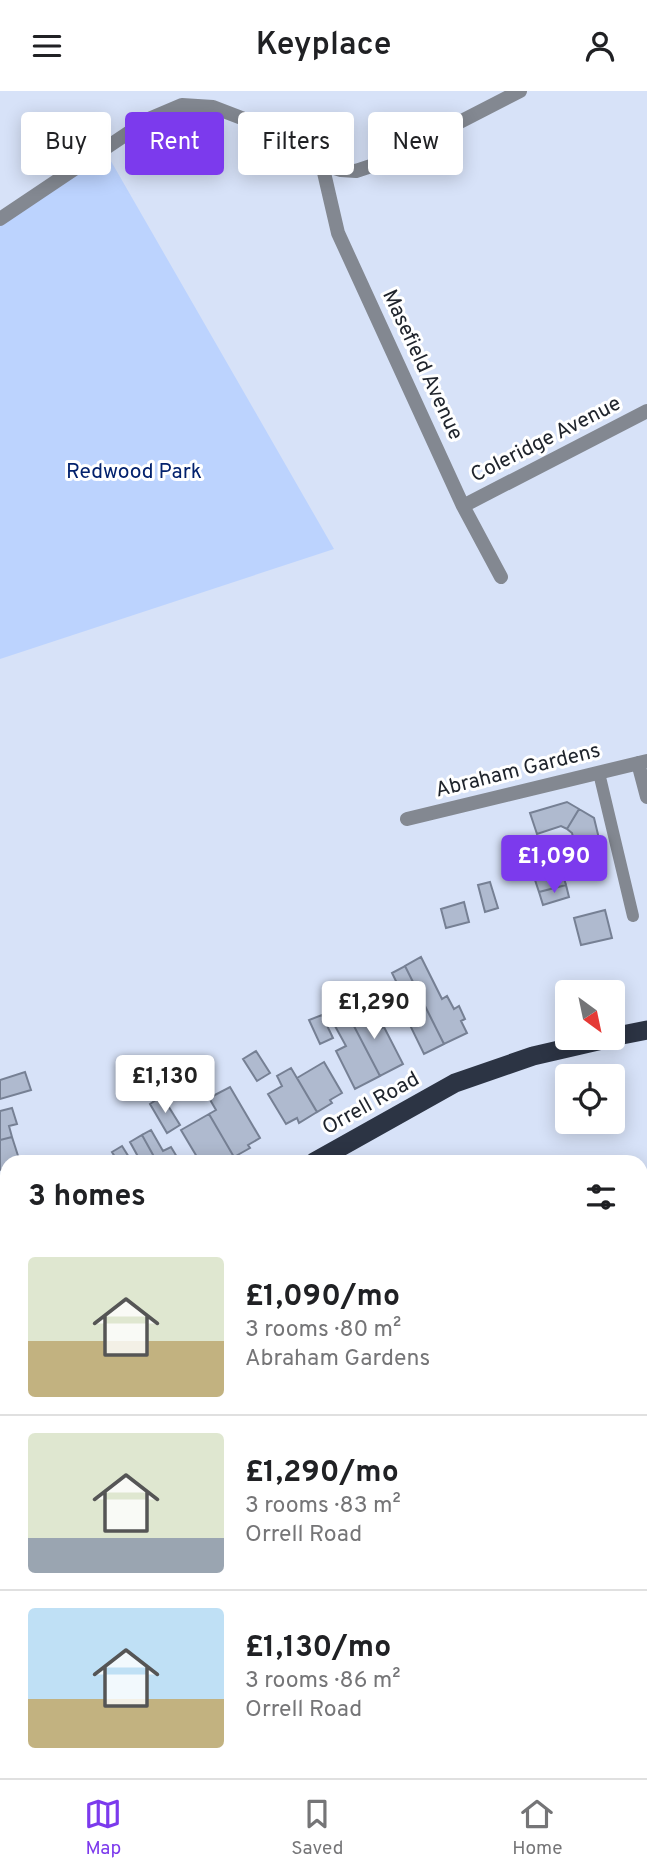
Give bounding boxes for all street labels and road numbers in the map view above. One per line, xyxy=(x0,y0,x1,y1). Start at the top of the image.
street label: Masefield Avenue xyxy=(375,285,469,445)
street label: Coleridge Avenue xyxy=(466,391,626,489)
street label: Abraham Gardens xyxy=(433,737,603,805)
street label: Orrell Road xyxy=(318,1066,424,1142)

